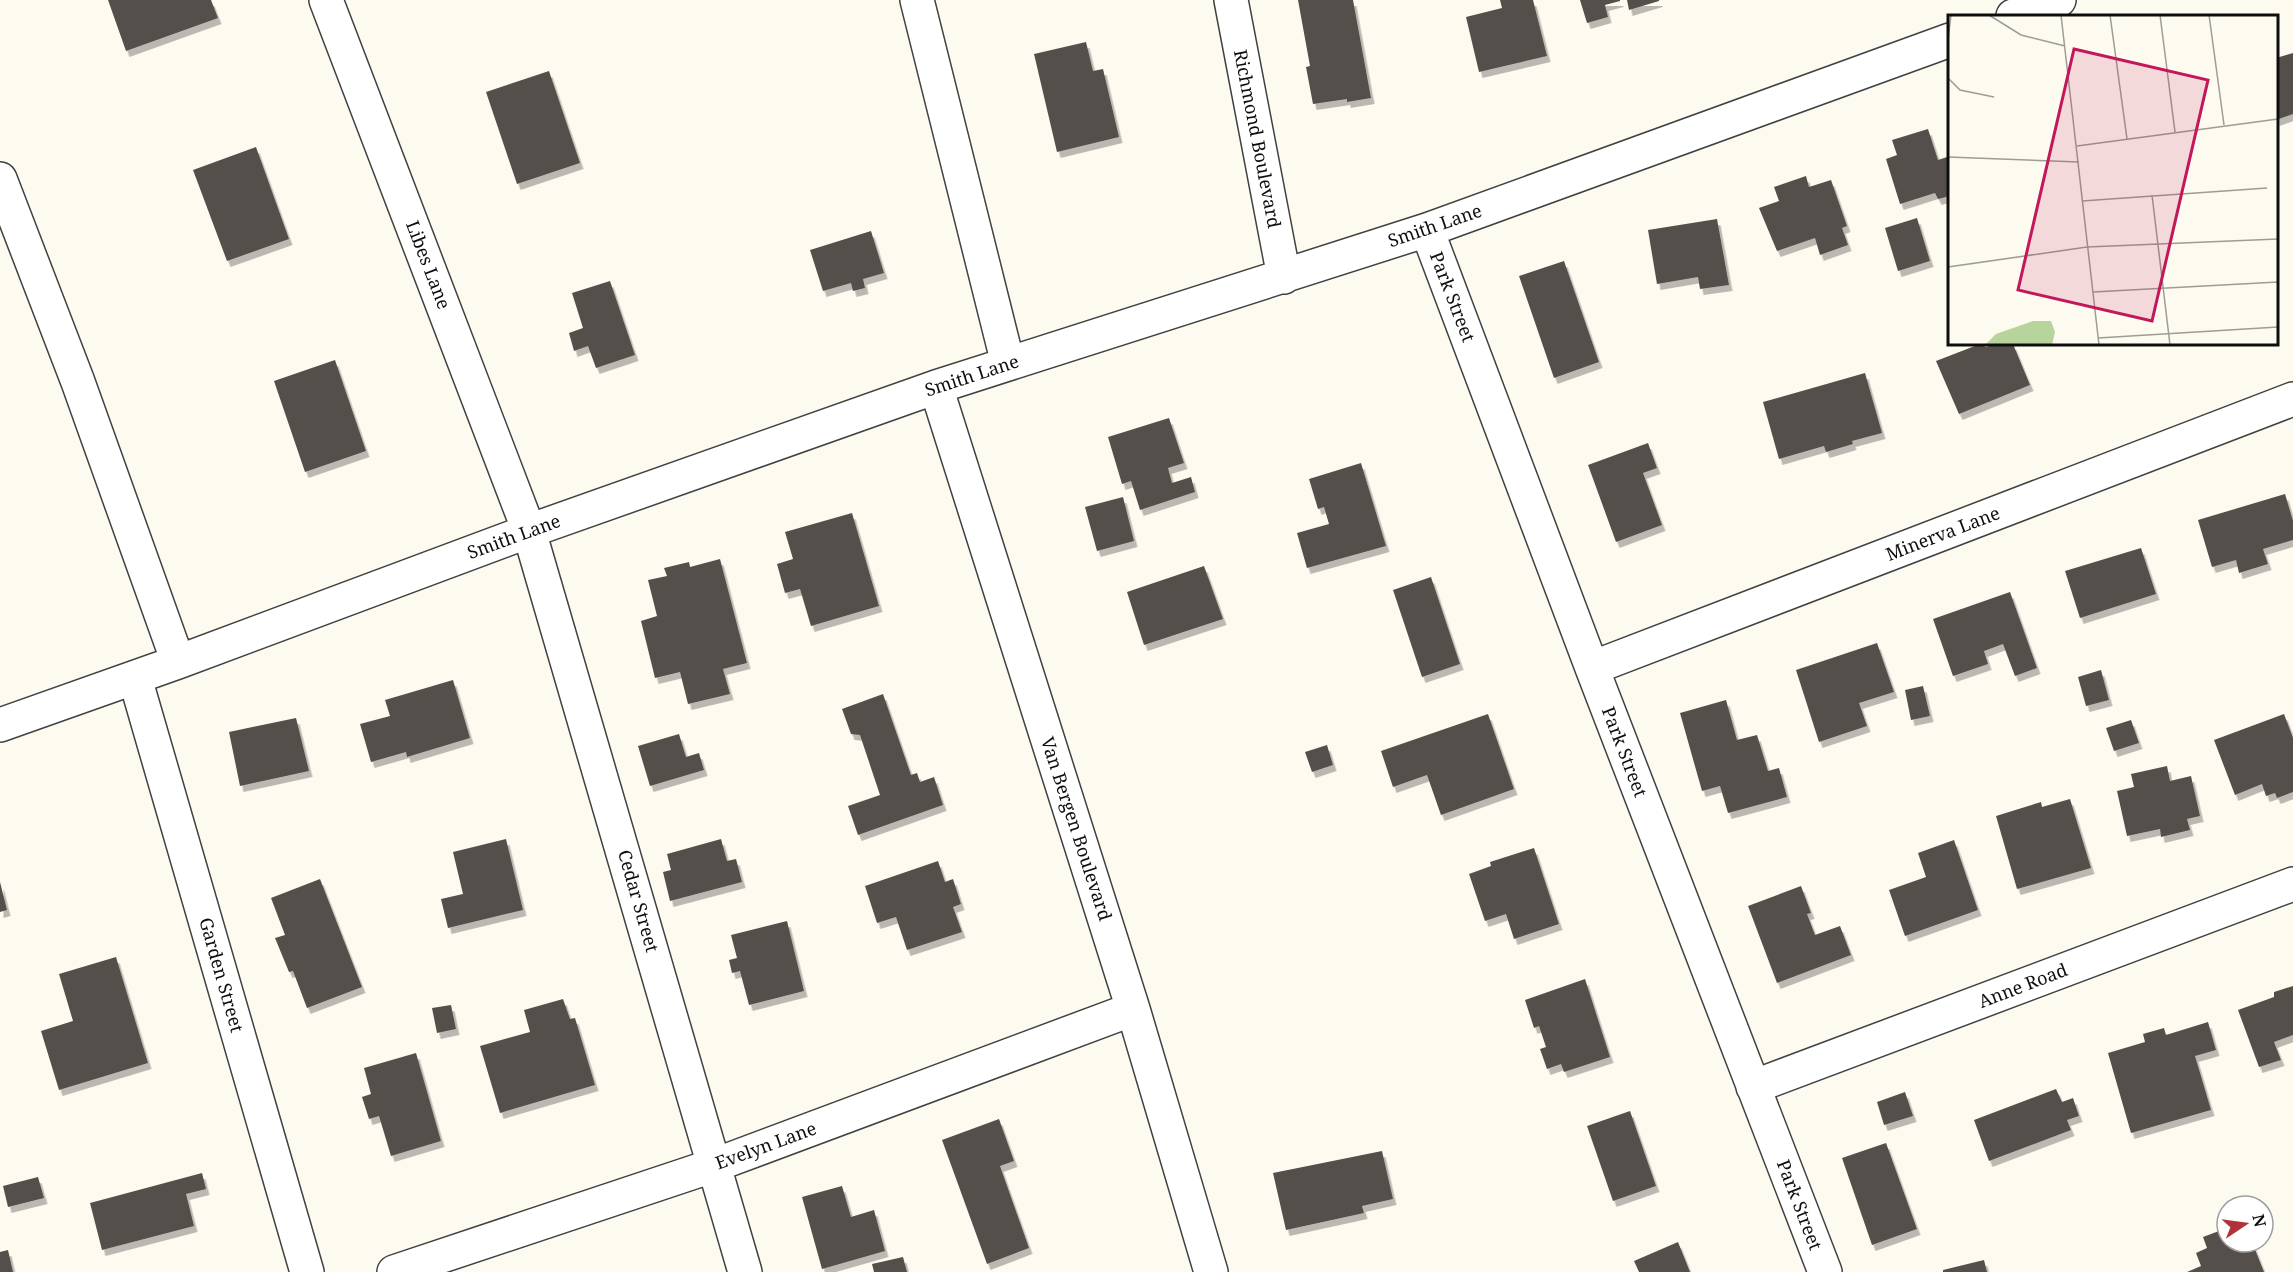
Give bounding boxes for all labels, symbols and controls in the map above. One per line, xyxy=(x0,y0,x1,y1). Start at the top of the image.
inset map xyxy=(1948,15,2278,345)
street label: Richmond Boulevard xyxy=(1229,47,1287,230)
street label: Smith Lane xyxy=(1385,198,1485,252)
street label: Libes Lane xyxy=(401,217,457,312)
street label: Park Street xyxy=(1425,248,1481,345)
street label: Smith Lane xyxy=(922,349,1022,402)
street label: Minerva Lane xyxy=(1882,500,2003,566)
street label: Smith Lane xyxy=(464,508,564,564)
street label: Park Street xyxy=(1597,703,1653,800)
street label: Van Bergen Boulevard xyxy=(1036,734,1118,924)
street label: Cedar Street xyxy=(613,847,665,955)
street label: Garden Street xyxy=(194,914,250,1035)
street label: Anne Road xyxy=(1975,957,2071,1013)
street label: Evelyn Lane xyxy=(712,1116,820,1174)
street label: Park Street xyxy=(1772,1156,1828,1253)
north arrow xyxy=(2215,1194,2275,1254)
text: N xyxy=(2247,1212,2272,1230)

